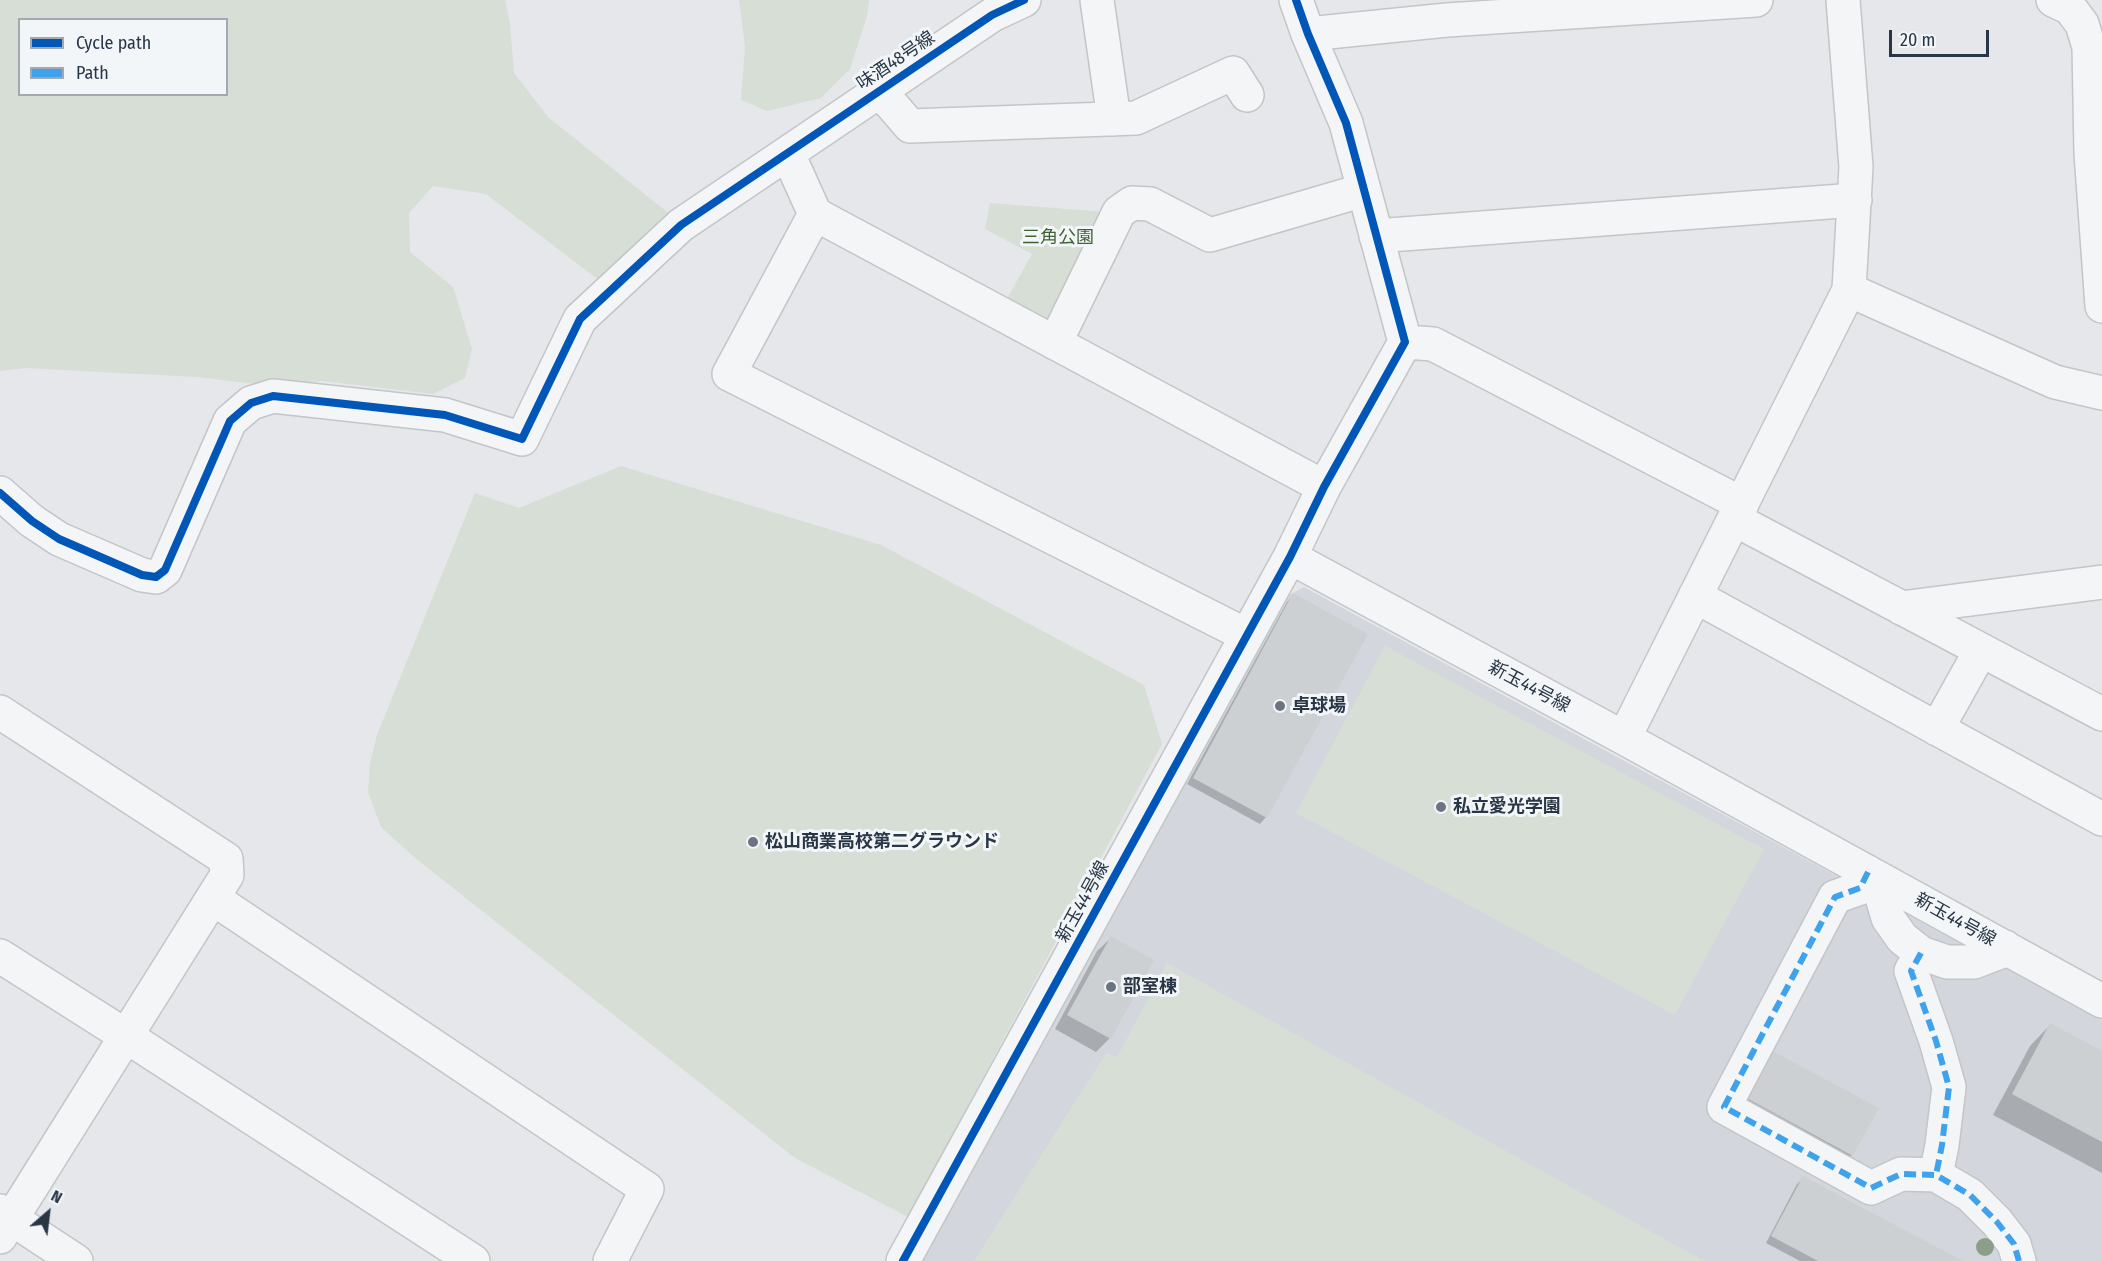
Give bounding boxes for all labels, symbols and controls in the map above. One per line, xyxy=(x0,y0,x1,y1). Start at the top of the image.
legend xyxy=(18,18,228,96)
scale bar xyxy=(1892,18,1992,56)
street label: 味酒48号線 xyxy=(853,27,939,95)
text: 20 m xyxy=(1900,29,1935,51)
text: Cycle path xyxy=(76,32,151,54)
text: Path xyxy=(76,62,109,84)
park label: 三角公園 xyxy=(1022,227,1094,249)
street label: 新玉44号線 xyxy=(1484,656,1574,718)
place label: 卓球場 xyxy=(1292,695,1346,717)
marker: 卓球場 xyxy=(1273,699,1287,713)
place label: 私立愛光学園 xyxy=(1453,796,1561,818)
marker: 私立愛光学園 xyxy=(1434,800,1448,814)
place label: 松山商業高校第二グラウンド xyxy=(765,831,999,853)
marker: 松山商業高校第二グラウンド xyxy=(746,835,760,849)
street label: 新玉44号線 xyxy=(1052,858,1114,946)
street label: 新玉44号線 xyxy=(1911,889,1999,951)
place label: 部室棟 xyxy=(1123,976,1177,998)
marker: 部室棟 xyxy=(1104,980,1118,994)
north arrow xyxy=(18,1183,78,1243)
text: N xyxy=(48,1186,65,1207)

